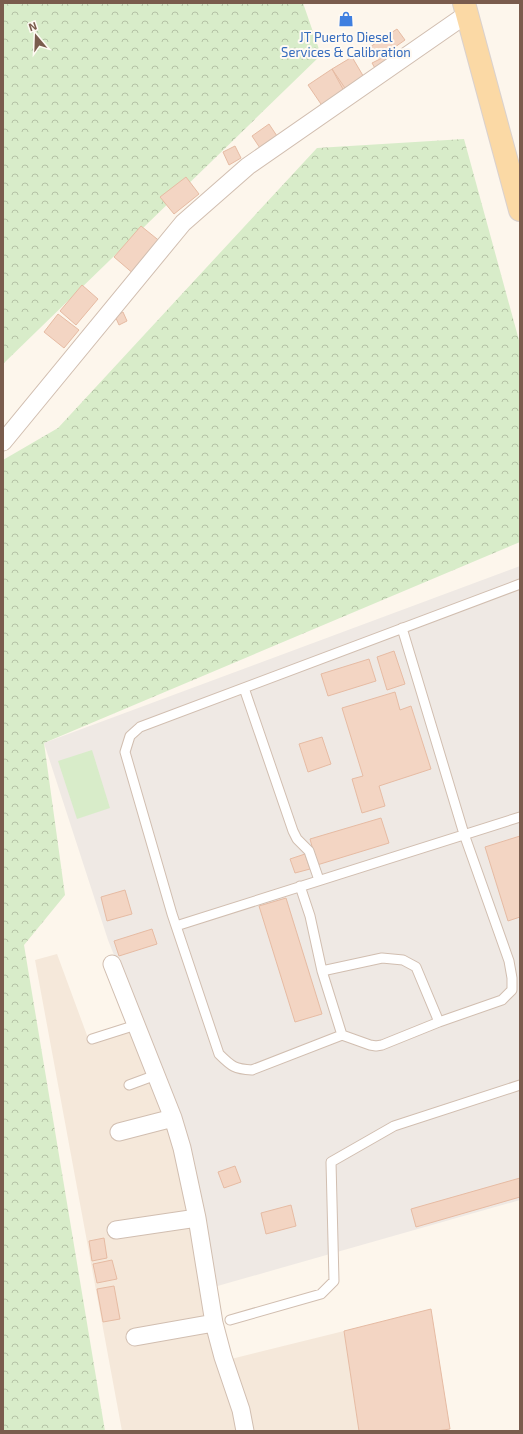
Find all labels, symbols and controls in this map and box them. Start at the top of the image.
shop icon: JT Puerto Diesel Services & Calibration [337,10,355,28]
north arrow [16,16,56,56]
text: N [27,19,39,34]
place label: JT Puerto Diesel Services & Calibration [281,29,411,60]

